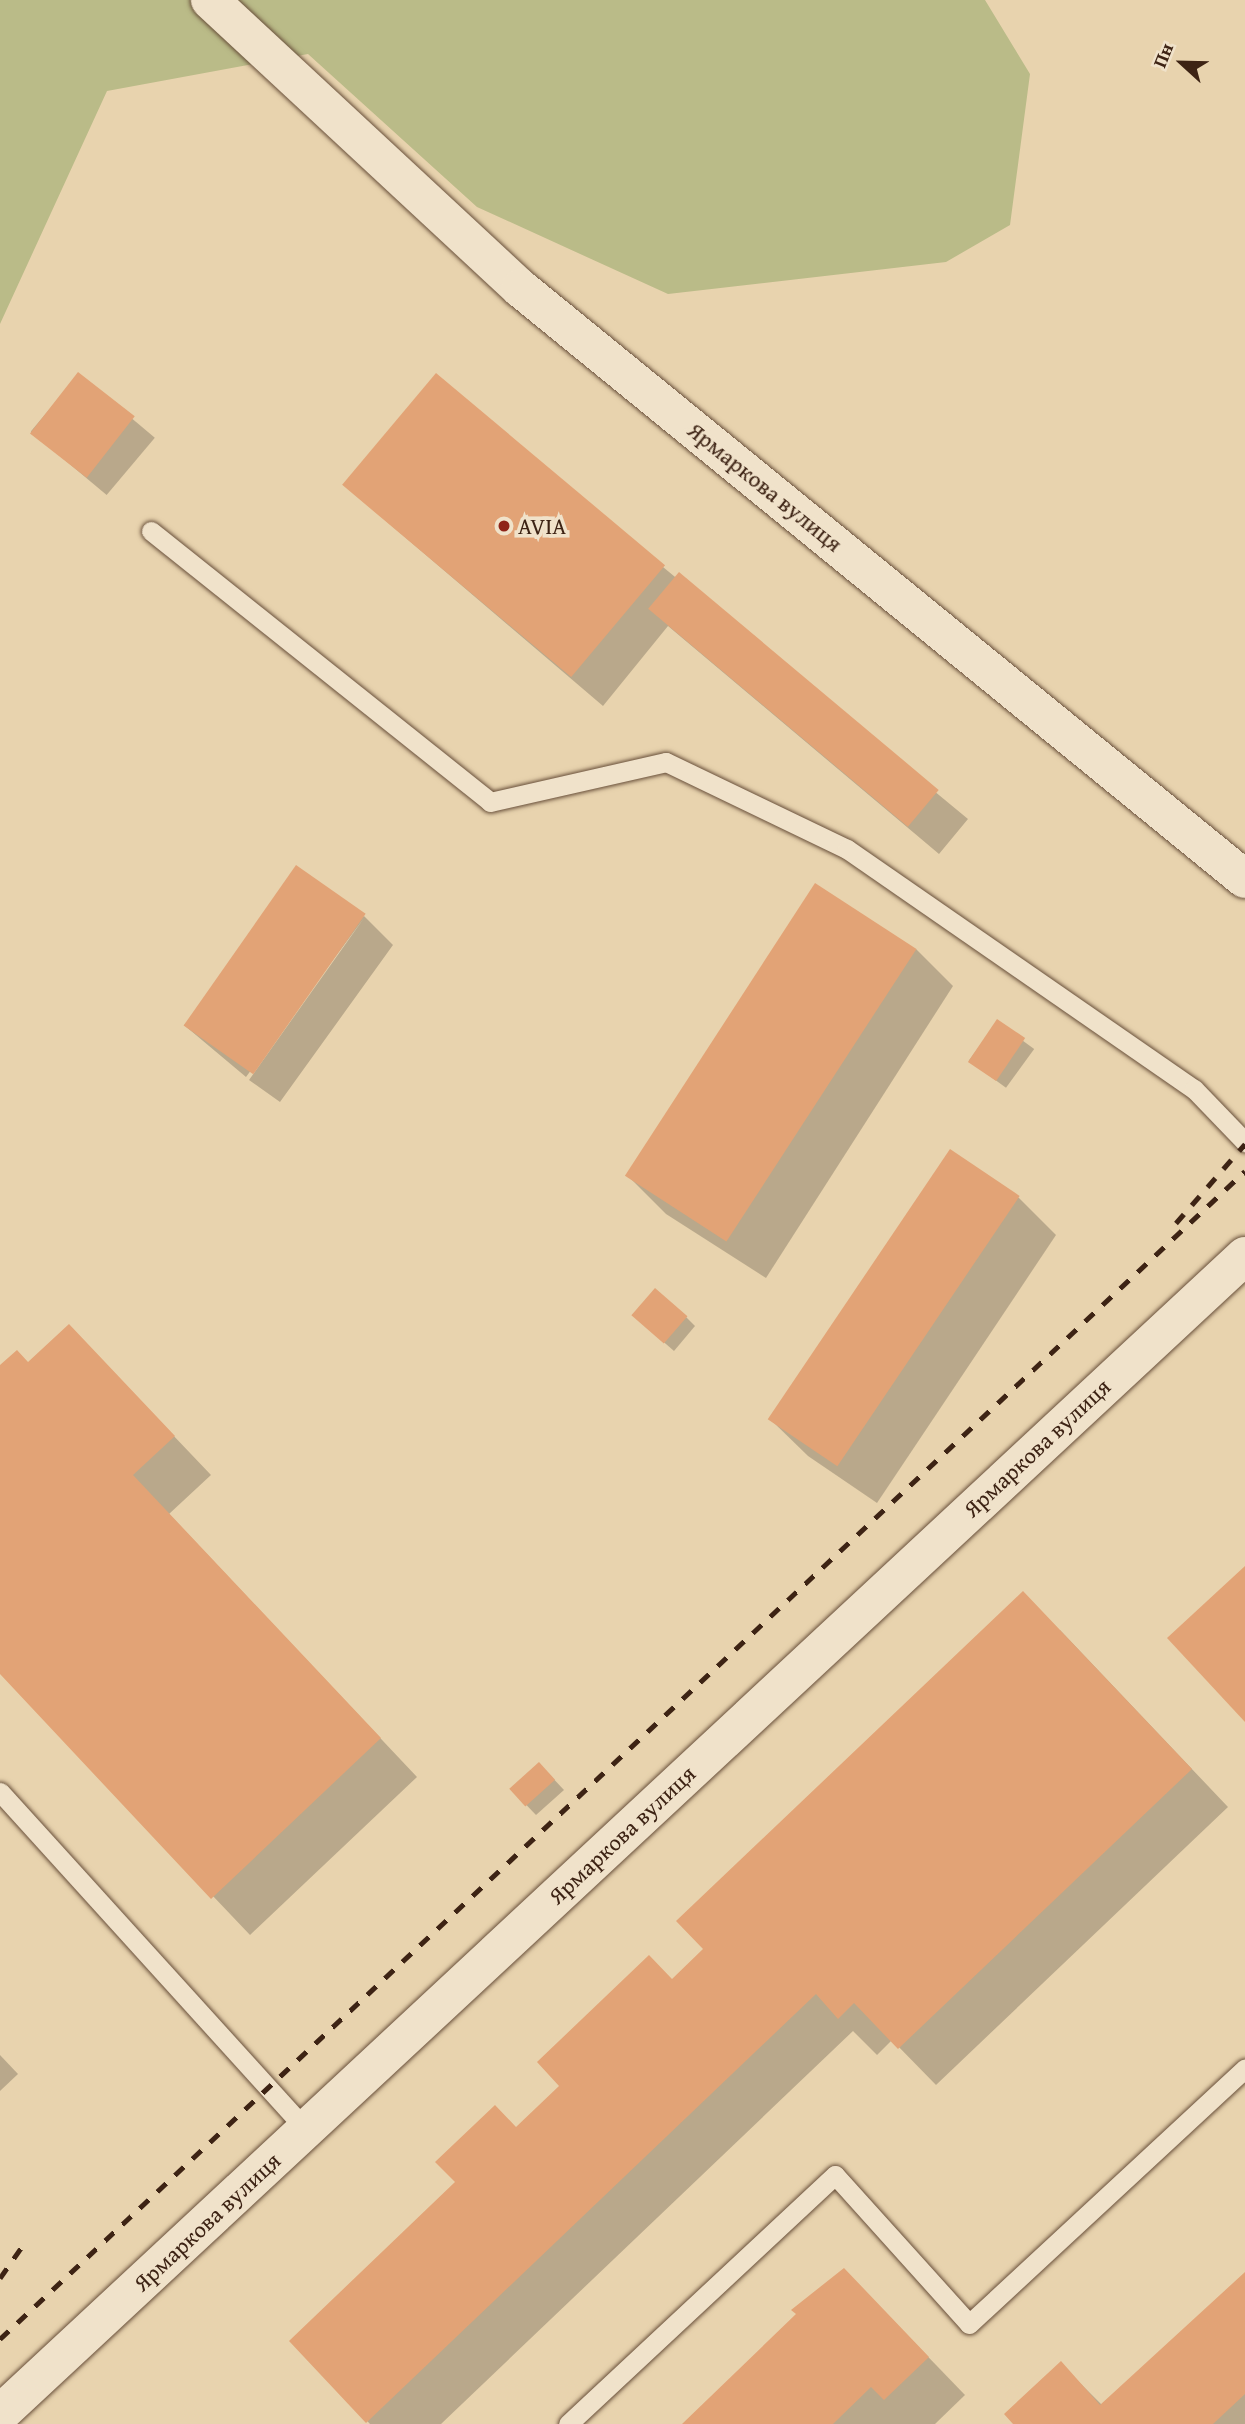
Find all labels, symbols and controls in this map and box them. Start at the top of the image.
north arrow [1147,28,1217,98]
text: Пн [1145,39,1180,72]
street label: Ярмаркова вулиця [682,416,848,558]
place label: AVIA [518,512,566,540]
marker: AVIA [496,518,512,534]
street label: Ярмаркова вулиця [958,1373,1116,1523]
street label: Ярмаркова вулиця [543,1760,701,1910]
street label: Ярмаркова вулиця [128,2147,286,2297]

